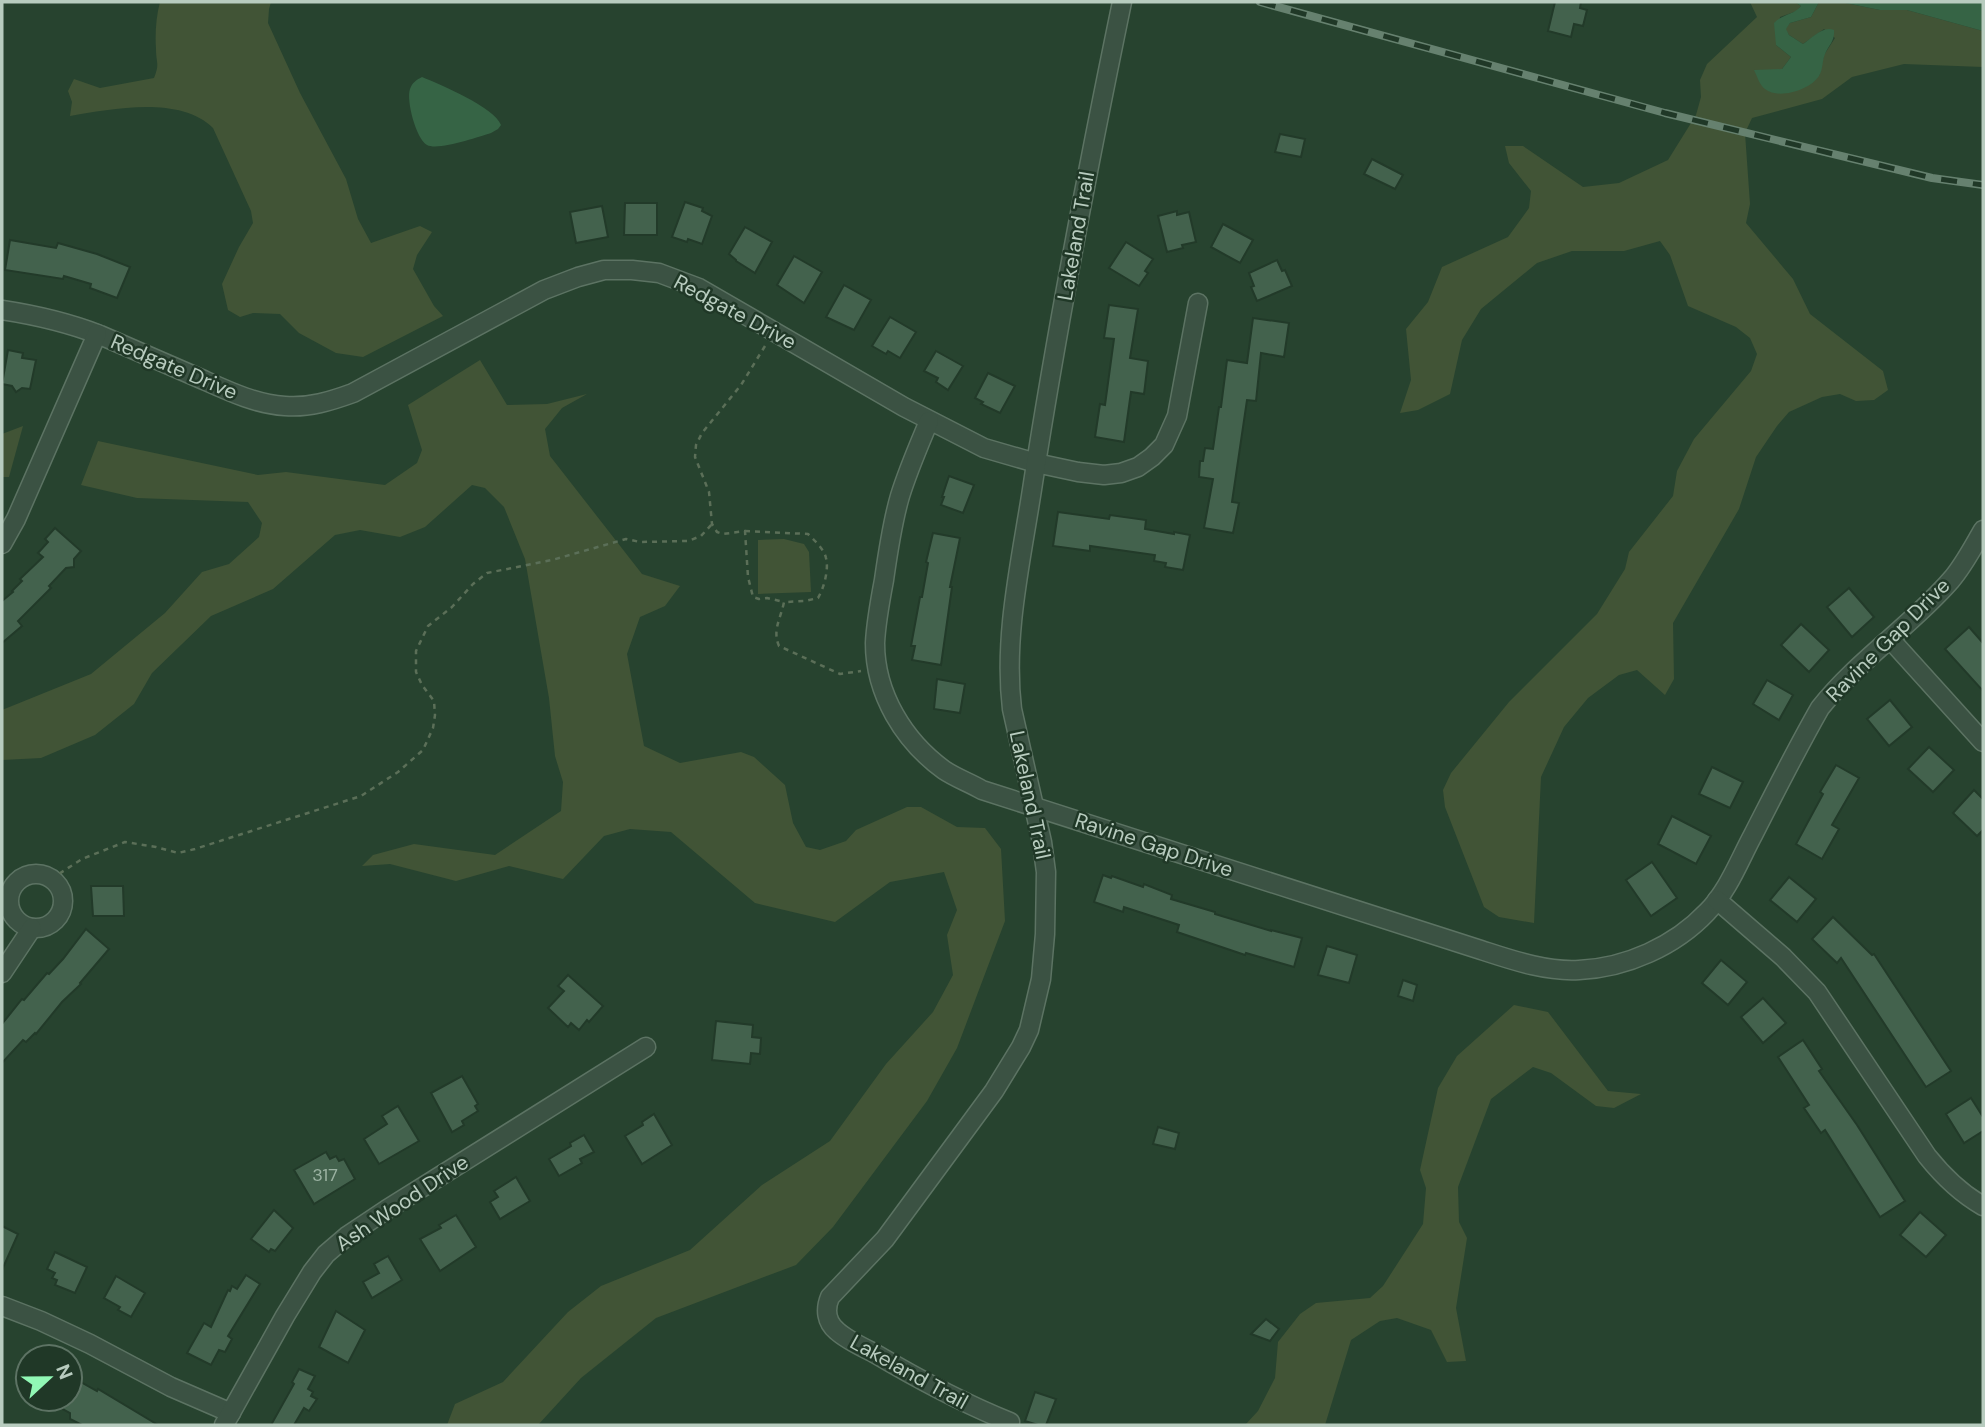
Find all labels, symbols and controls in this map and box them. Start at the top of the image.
street label: Lakeland Trail [1051,169,1101,303]
street label: Redgate Drive [669,268,801,356]
street label: Redgate Drive [106,328,242,406]
street label: Ravine Gap Drive [1820,572,1956,708]
street label: Lakeland Trail [1003,728,1057,862]
street label: Ravine Gap Drive [1071,806,1237,884]
street label: Ash Wood Drive [330,1148,474,1258]
house number: 317 [312,1163,338,1187]
street label: Lakeland Trail [845,1328,973,1416]
north arrow [14,1343,84,1413]
text: N [50,1361,78,1383]

